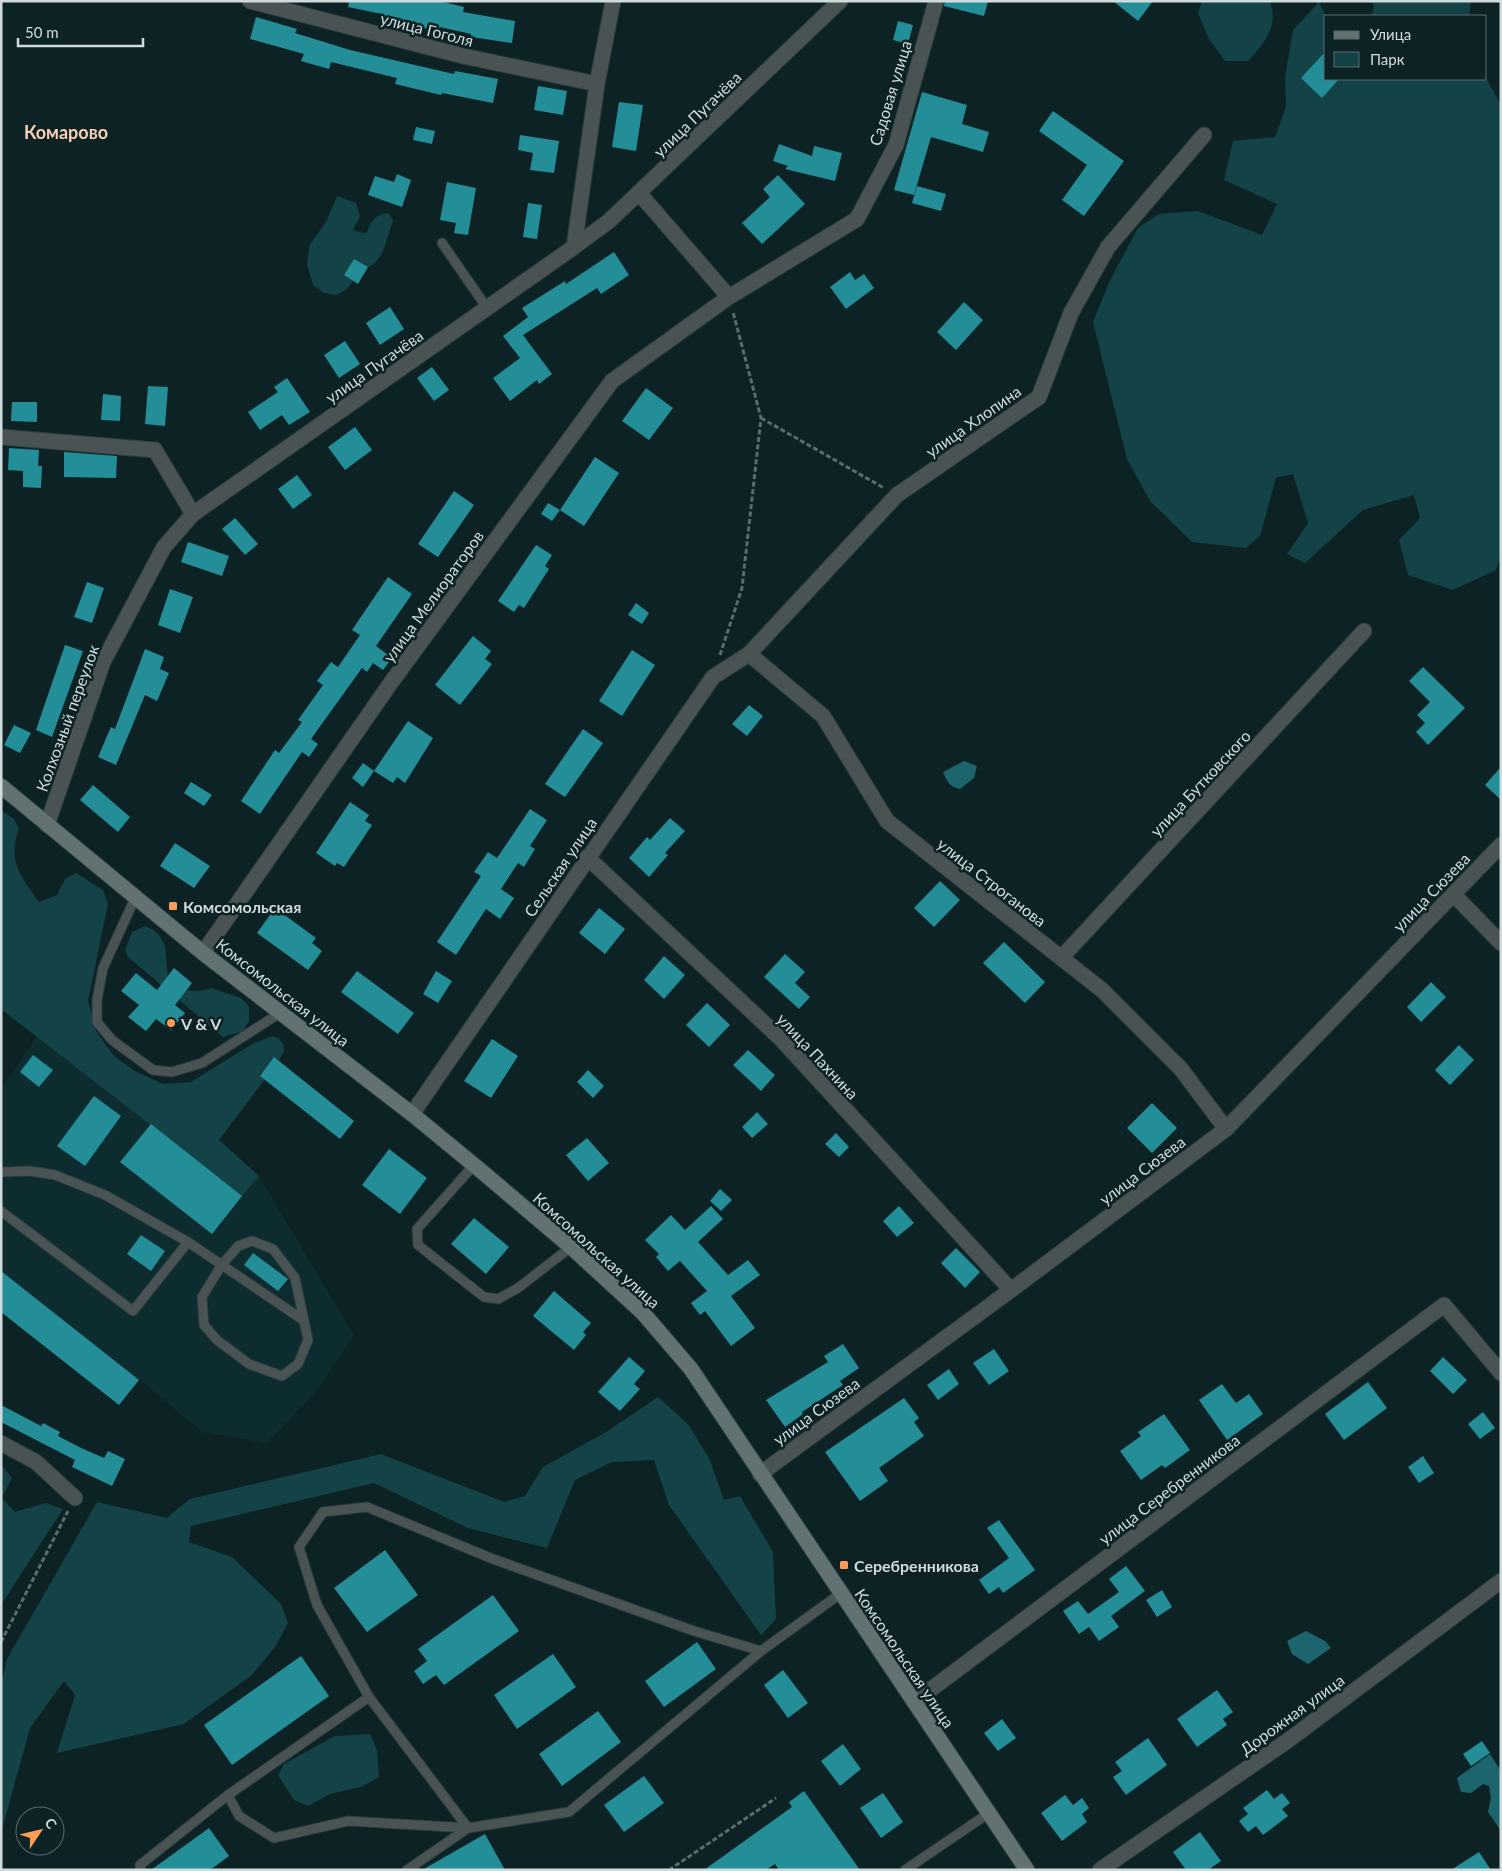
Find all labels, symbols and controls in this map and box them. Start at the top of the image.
street label: улица Гоголя [379,8,475,50]
scale bar [18,15,142,47]
legend [1324,15,1487,80]
text: 50 m [25,23,59,41]
text: Улица [1370,25,1411,43]
street label: Садовая улица [865,38,915,148]
text: Парк [1370,50,1405,68]
street label: улица Пугачёва [649,67,745,161]
district label: Комарово [24,121,108,143]
street label: улица Пугачёва [322,325,426,407]
street label: улица Хлопина [922,381,1024,461]
street label: улица Мелиораторов [379,526,487,666]
street label: Колхозный переулок [32,641,103,794]
street label: улица Бутковского [1146,726,1254,840]
street label: Сельская улица [520,814,600,920]
street label: улица Строганова [934,834,1050,930]
street label: улица Сюзева [1389,849,1473,935]
place label: Комсомольская [183,897,301,916]
marker: Комсомольская [167,900,179,912]
street label: Комсомольская улица [213,934,353,1050]
street label: улица Пахнина [773,1009,863,1103]
place label: V & V [180,1014,222,1033]
marker: V & V [165,1017,177,1029]
street label: улица Сюзева [1095,1132,1189,1208]
street label: Комсомольская улица [530,1188,664,1312]
street label: улица Сюзева [769,1373,863,1449]
street label: улица Серебренникова [1095,1430,1243,1548]
place label: Серебренникова [854,1556,979,1575]
marker: Серебренникова [838,1559,850,1571]
street label: Комсомольская улица [851,1585,959,1731]
street label: Дорожная улица [1236,1670,1348,1758]
north arrow [15,1806,65,1856]
text: С [41,1815,61,1833]

